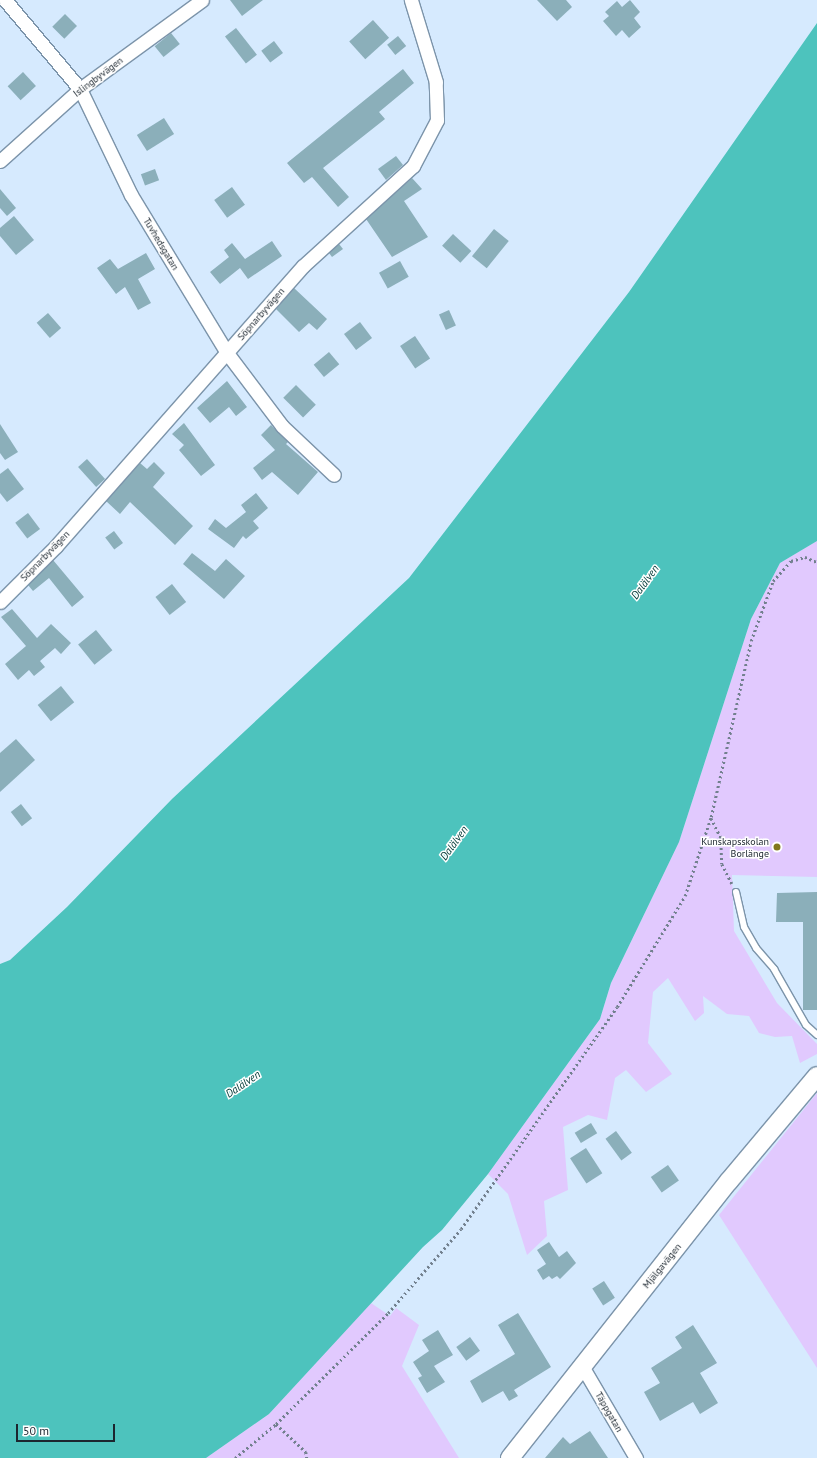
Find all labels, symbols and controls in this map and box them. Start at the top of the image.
street label: Islingbyvägen [71,54,125,100]
street label: Tuvhedsgatan [141,216,181,272]
street label: Söpnarbyvägen [235,285,287,343]
street label: Söpnarbyvägen [18,528,72,584]
water label: Dalälven [628,562,662,602]
water label: Dalälven [437,823,471,863]
place label: Kunskapsskolan Borlänge [701,835,769,858]
marker: Kunskapsskolan Borlänge [772,842,782,852]
water label: Dalälven [223,1068,263,1100]
street label: Mjälgavägen [640,1241,684,1291]
street label: Täppgatan [593,1390,625,1434]
scale bar [18,1416,117,1442]
text: 50 m [23,1423,49,1438]

